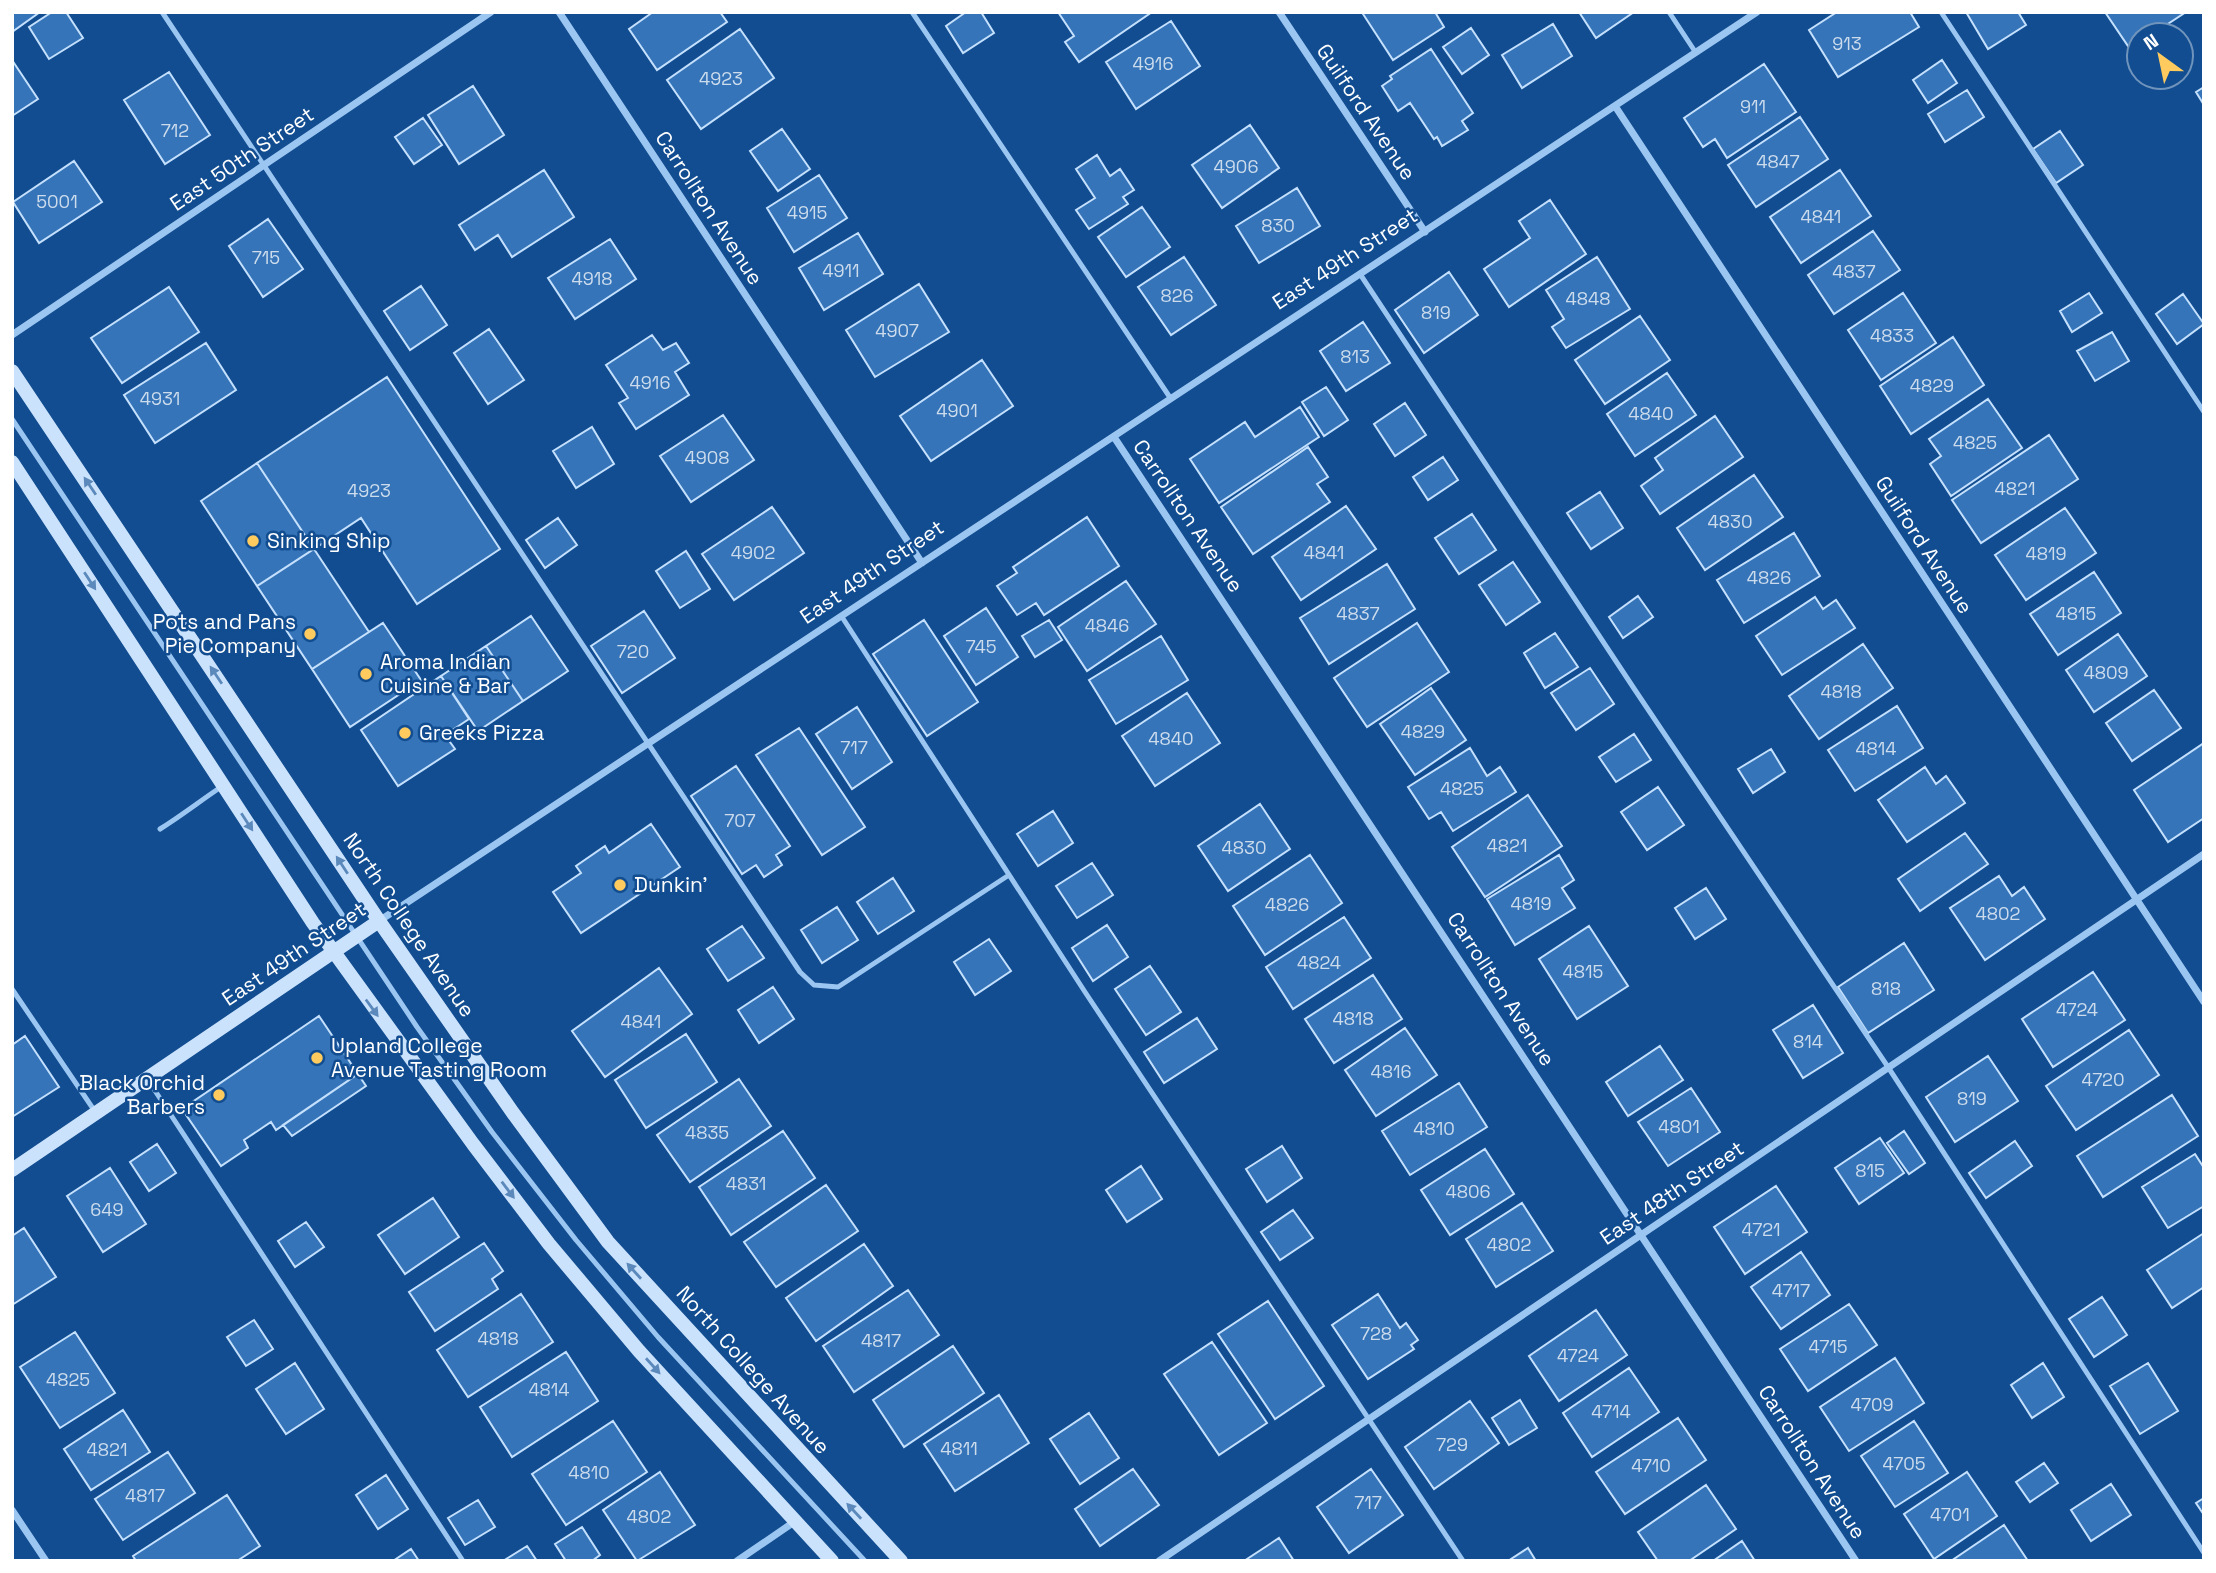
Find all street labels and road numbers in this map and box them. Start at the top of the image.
street label: Guilford Avenue [1311,38,1422,185]
street label: East 50th Street [165,100,319,217]
street label: Carrollton Avenue [649,125,769,290]
street label: East 49th Street [1267,202,1422,316]
street label: Carrollton Avenue [1127,434,1250,597]
street label: Guilford Avenue [1870,471,1979,619]
street label: East 49th Street [795,513,949,630]
street label: North College Avenue [338,827,481,1022]
street label: East 49th Street [217,895,371,1012]
street label: Carrollton Avenue [1441,906,1561,1071]
street label: East 48th Street [1595,1134,1749,1251]
street label: North College Avenue [671,1280,836,1459]
street label: Carrollton Avenue [1752,1379,1872,1544]

